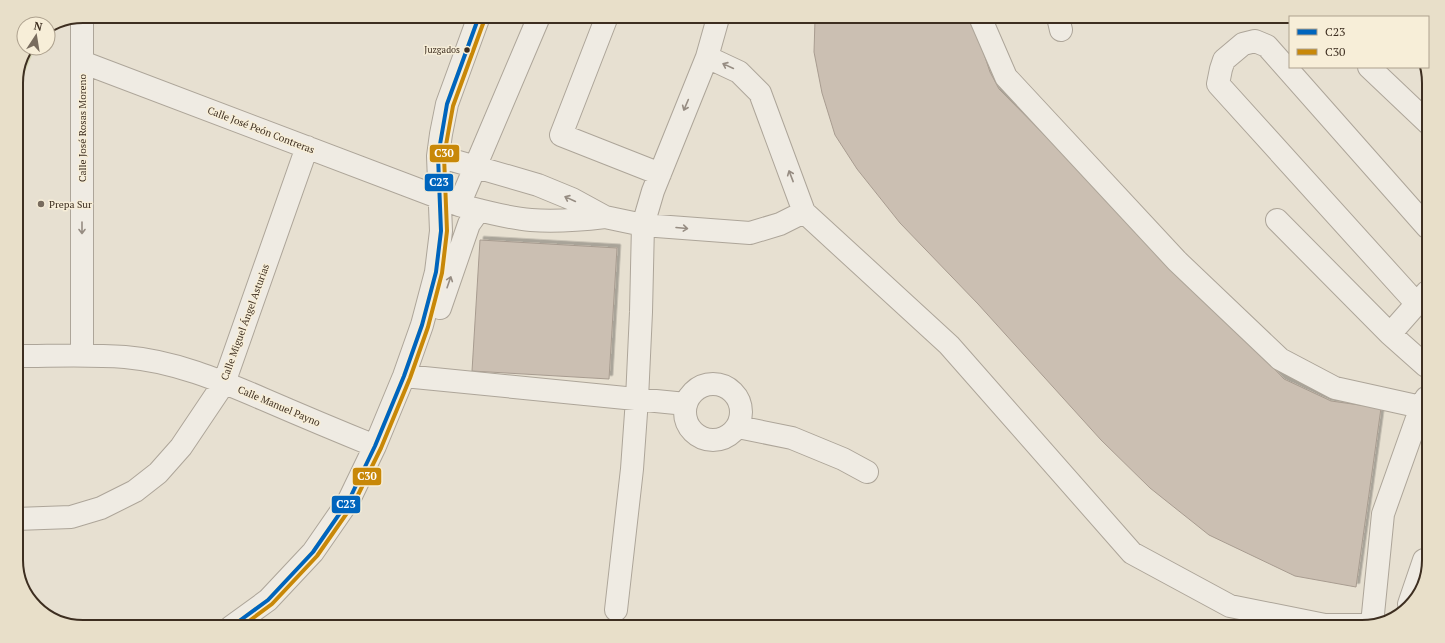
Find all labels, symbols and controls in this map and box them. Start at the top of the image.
north arrow [16,16,56,56]
legend [1289,16,1429,68]
text: N [33,19,44,34]
text: C23 [1325,24,1346,39]
place label: Juzgados [424,44,460,56]
text: C30 [1325,44,1346,59]
marker: Juzgados [462,45,472,55]
one-way arrow [723,62,735,70]
street label: Calle José Rosas Moreno [76,73,89,182]
one-way arrow [682,99,690,111]
street label: Calle José Peón Contreras [206,104,316,156]
line badge: C30 [429,144,460,163]
text: C30 [434,146,454,160]
one-way arrow [786,170,794,182]
line badge: C23 [424,173,454,192]
text: C23 [429,175,449,189]
one-way arrow [564,195,576,202]
place label: Prepa Sur [49,198,92,211]
marker: Prepa Sur [36,199,46,209]
one-way arrow [78,221,86,234]
one-way arrow [675,225,688,232]
street label: Calle Miguel Ángel Asturias [218,262,272,382]
one-way arrow [446,275,453,288]
street label: Calle Manuel Payno [236,383,323,429]
line badge: C30 [352,467,382,486]
text: C30 [357,469,377,483]
line badge: C23 [331,495,361,514]
text: C23 [336,497,356,511]

